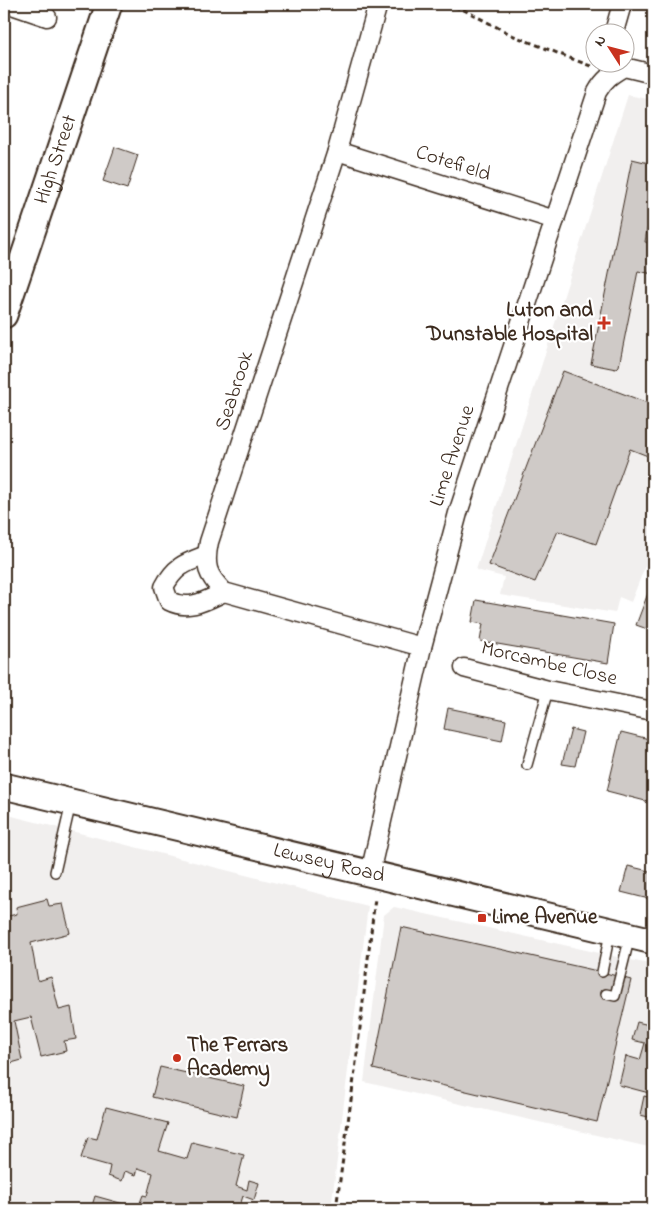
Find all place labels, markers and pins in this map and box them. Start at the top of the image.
place label: Luton and Dunstable Hospital [426,296,593,350]
marker: Luton and Dunstable Hospital [597,316,611,330]
place label: Lime Avenue [492,903,598,933]
marker: Lime Avenue [476,912,488,924]
place label: The Ferrars Academy [187,1031,289,1087]
marker: The Ferrars Academy [171,1052,183,1064]

